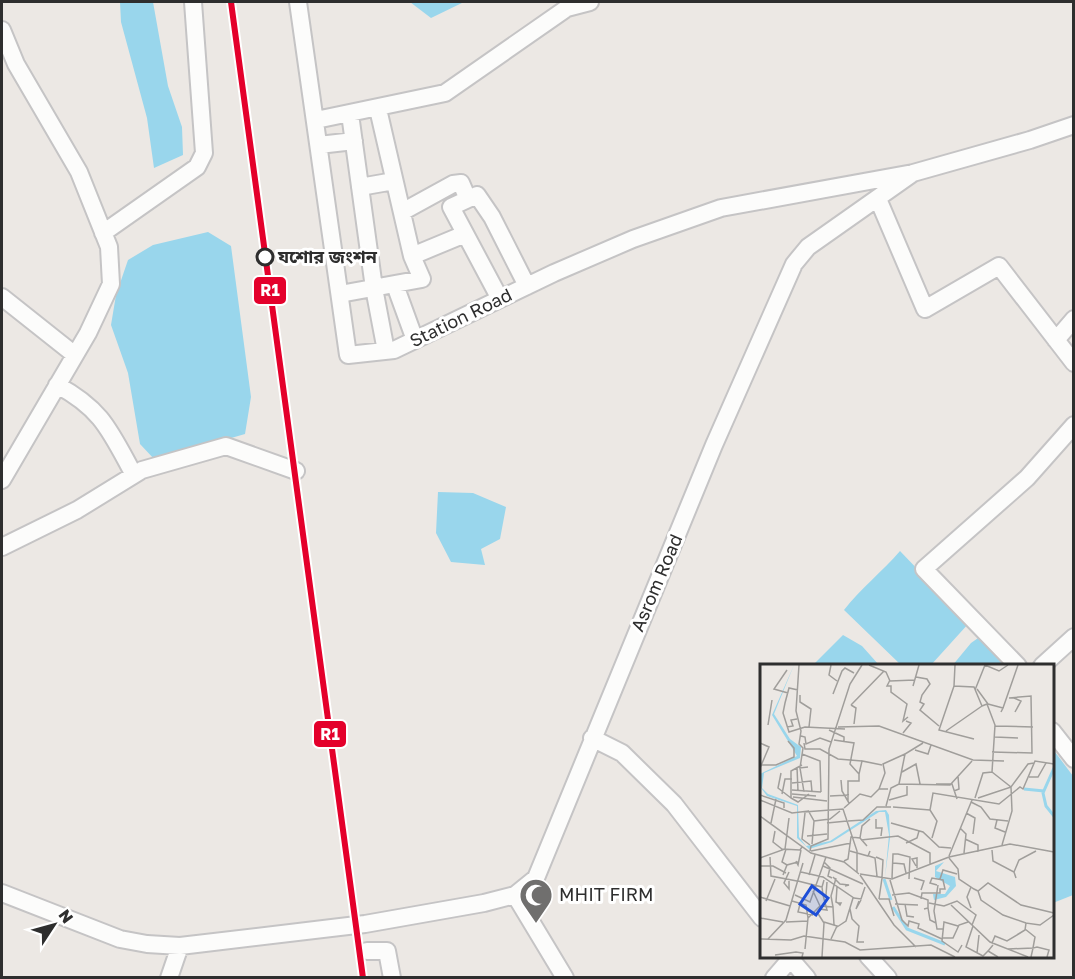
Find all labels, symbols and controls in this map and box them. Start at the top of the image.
place label: যশোর জংশন [277,245,378,267]
marker: যশোর জংশন [256,248,274,266]
line badge: R1 [253,276,287,305]
text: R1 [260,280,280,300]
street label: Station Road [406,283,515,351]
street label: Asrom Road [626,531,686,635]
inset map [760,664,1054,958]
line badge: R1 [313,720,347,748]
text: R1 [320,724,340,744]
mosque icon: MHIT FIRM [518,877,554,924]
place label: MHIT FIRM [559,883,654,905]
north arrow [24,895,84,955]
text: N [54,905,78,927]

